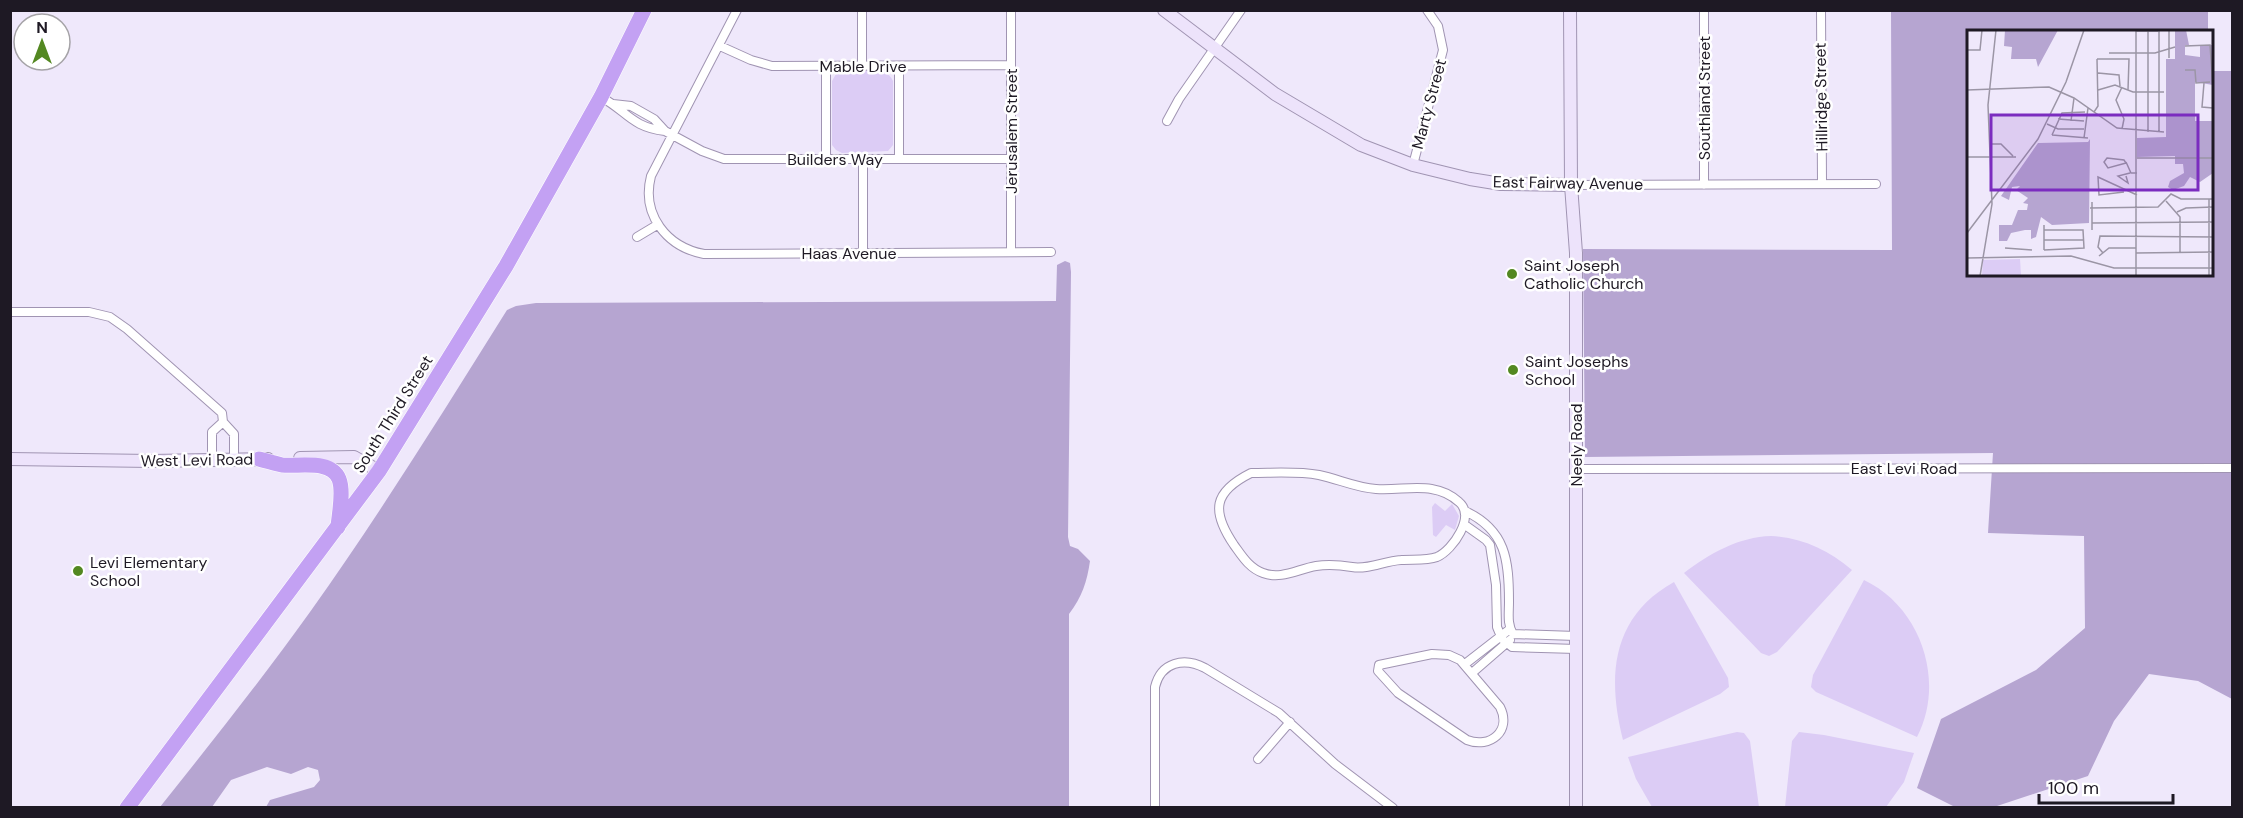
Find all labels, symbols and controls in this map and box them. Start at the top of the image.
north arrow [12,12,72,72]
text: N [36,17,48,38]
inset map [1967,30,2213,276]
street label: Southland Street [1694,36,1715,160]
street label: Hillridge Street [1810,42,1832,152]
street label: Mable Drive [820,56,906,77]
street label: Marty Street [1407,56,1451,152]
street label: Jerusalem Street [1001,68,1022,194]
street label: Builders Way [787,149,883,170]
street label: East Fairway Avenue [1493,171,1643,195]
street label: Haas Avenue [802,243,896,264]
place label: Saint Joseph Catholic Church [1524,255,1644,294]
marker: Saint Joseph Catholic Church [1505,267,1519,281]
street label: South Third Street [348,351,438,477]
place label: Saint Josephs School [1525,351,1628,390]
marker: Saint Josephs School [1506,363,1520,377]
street label: Neely Road [1566,403,1587,487]
street label: West Levi Road [141,449,253,471]
street label: East Levi Road [1851,458,1957,479]
place label: Levi Elementary School [90,552,208,591]
marker: Levi Elementary School [71,564,85,578]
scale bar [2039,767,2172,805]
text: 100 m [2048,776,2099,800]

